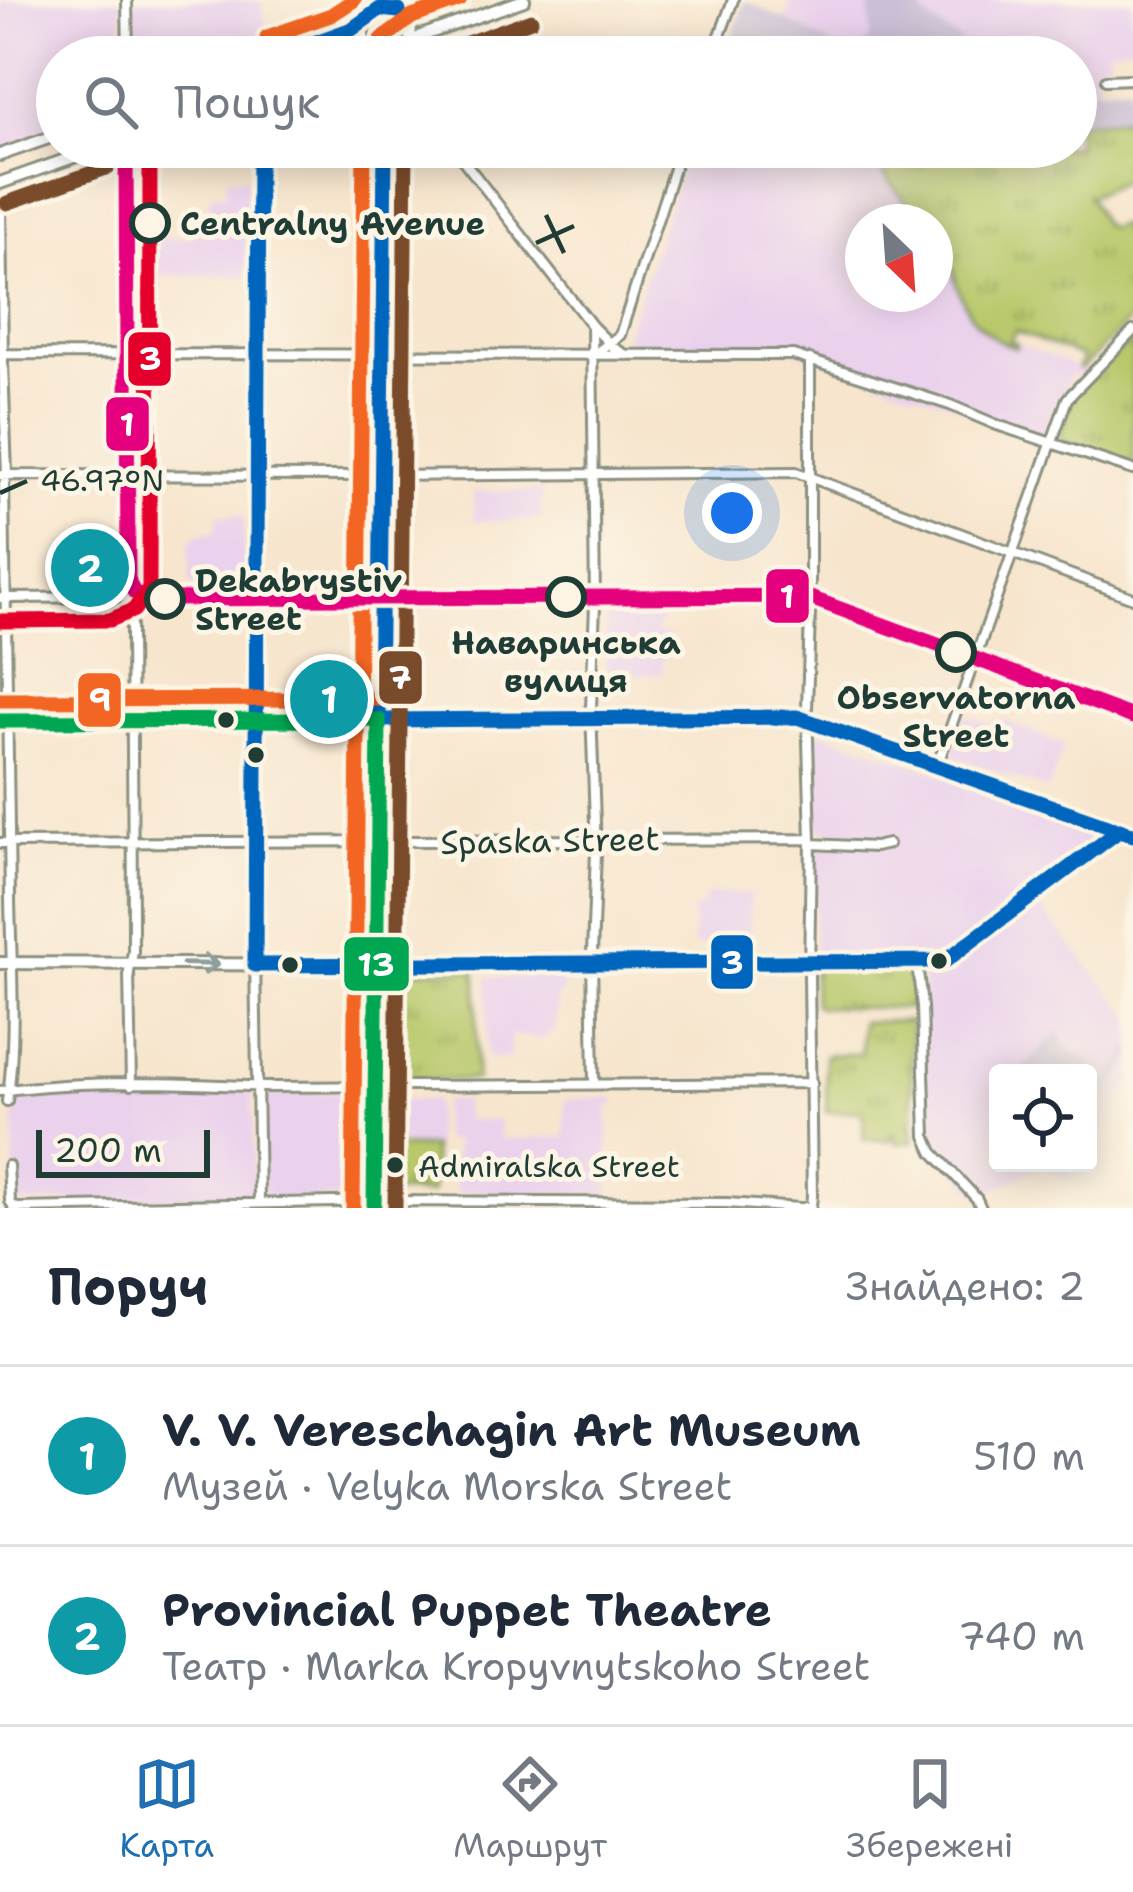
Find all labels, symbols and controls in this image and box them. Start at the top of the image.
search box [36,36,1097,168]
icon: search [78,69,144,135]
text: Пошук [174,72,320,132]
place label: Centralny Avenue [180,201,485,246]
marker: Centralny Avenue [131,204,169,242]
north arrow [845,204,953,312]
line badge: 3 [126,330,173,388]
text: 3 [138,336,162,381]
line badge: 1 [104,395,151,453]
text: 1 [119,402,135,447]
text: 46.97°N [40,460,164,501]
your location [702,483,762,543]
pin: 2 [51,523,129,613]
place label: Dekabrystiv Street [195,558,402,641]
line badge: 1 [764,567,811,625]
text: 1 [779,574,795,619]
marker: Наваринська вулиця [547,578,585,616]
marker: Dekabrystiv Street [146,580,184,618]
place label: Наваринська вулиця [451,620,681,703]
marker: Observatorna Street [937,633,975,671]
line badge: 7 [377,649,424,706]
pin: 1 [290,654,368,744]
text: 7 [388,655,412,700]
line badge: 9 [76,671,123,729]
place label: Observatorna Street [837,675,1076,758]
text: 9 [88,677,112,722]
unlabelled marker [215,709,237,731]
unlabelled marker [245,744,267,766]
street label: Spaska Street [440,816,660,865]
line badge: 3 [709,933,755,991]
line badge: 13 [342,935,411,993]
text: 3 [720,940,744,985]
text: 13 [357,942,395,987]
unlabelled marker [928,950,950,972]
one-way arrow [181,953,220,975]
unlabelled marker [279,954,301,976]
map controls [989,1064,1097,1172]
button: locate [989,1064,1097,1172]
scale bar [36,1124,210,1177]
text: 200 m [54,1128,162,1173]
place label: Admiralska Street [418,1146,680,1187]
marker: Admiralska Street [384,1154,406,1176]
text: Поруч [48,1252,208,1320]
text: Знайдено: 2 [846,1260,1085,1312]
text: V. V. Vereschagin Art Museum [162,1400,861,1460]
text: 1 [78,1430,96,1482]
text: 510 m [973,1430,1085,1482]
text: Музей · Velyka Morska Street [162,1460,732,1512]
text: Provincial Puppet Theatre [162,1580,772,1640]
text: 2 [73,1610,101,1662]
text: 740 m [958,1610,1085,1662]
text: Театр · Marka Kropyvnytskoho Street [162,1640,870,1692]
tab: Карта [120,1751,214,1868]
tab: Маршрут [453,1751,607,1868]
tab: Збережені [846,1751,1013,1868]

